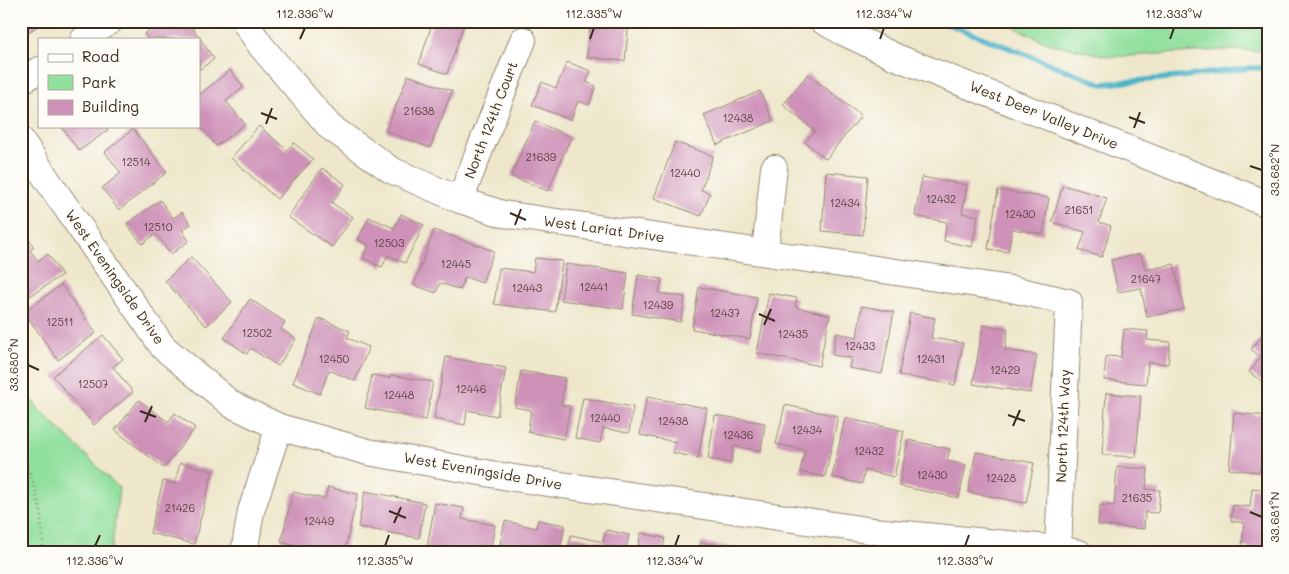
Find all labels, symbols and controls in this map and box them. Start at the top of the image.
text: 112.336°W [276,5,334,21]
text: 112.335°W [565,5,623,21]
text: 112.334°W [855,5,913,21]
text: 112.333°W [1145,5,1203,21]
legend [38,38,200,128]
text: Road [82,46,119,66]
street label: North 124th Court [459,58,522,181]
text: Park [82,72,116,92]
street label: West Deer Valley Drive [967,76,1121,153]
text: Building [82,96,139,116]
house number: 21638 [404,103,435,118]
house number: 12438 [723,110,754,125]
text: 33.682°N [1266,144,1282,196]
house number: 21639 [526,149,557,164]
house number: 12514 [122,154,151,169]
house number: 12440 [670,165,701,180]
house number: 12432 [926,191,956,206]
house number: 12434 [830,195,861,210]
house number: 21651 [1064,202,1094,217]
street label: West Eveningside Drive [62,206,169,348]
house number: 12430 [1005,206,1036,221]
street label: West Lariat Drive [542,211,666,246]
house number: 12510 [143,219,173,234]
house number: 12503 [374,235,405,250]
house number: 12445 [441,256,471,271]
house number: 21647 [1131,271,1161,286]
house number: 12441 [580,279,608,294]
house number: 12443 [512,280,543,295]
house number: 12439 [643,297,674,312]
house number: 12437 [710,305,740,320]
house number: 12511 [46,314,74,329]
house number: 12502 [242,325,272,340]
house number: 12435 [778,326,808,341]
text: 33.680°N [5,338,21,392]
house number: 12433 [845,338,876,353]
house number: 12450 [319,351,350,366]
house number: 12431 [917,351,945,366]
house number: 12429 [990,362,1021,377]
street label: North 124th Way [1051,369,1074,483]
house number: 12507 [78,376,108,391]
house number: 12446 [456,381,486,396]
house number: 12448 [384,387,415,402]
house number: 12440 [590,410,621,425]
house number: 12438 [658,413,689,428]
house number: 12434 [792,422,823,437]
house number: 12436 [723,427,753,442]
house number: 12432 [854,443,884,458]
street label: West Eveningside Drive [402,447,564,494]
house number: 12430 [917,467,948,482]
house number: 12428 [986,470,1016,485]
house number: 21635 [1122,490,1152,505]
text: 33.681°N [1266,492,1282,542]
house number: 21426 [165,500,195,515]
house number: 12449 [304,513,335,528]
text: 112.336°W [66,552,124,568]
text: 112.335°W [356,552,414,568]
text: 112.334°W [646,552,704,568]
text: 112.333°W [936,552,994,568]

